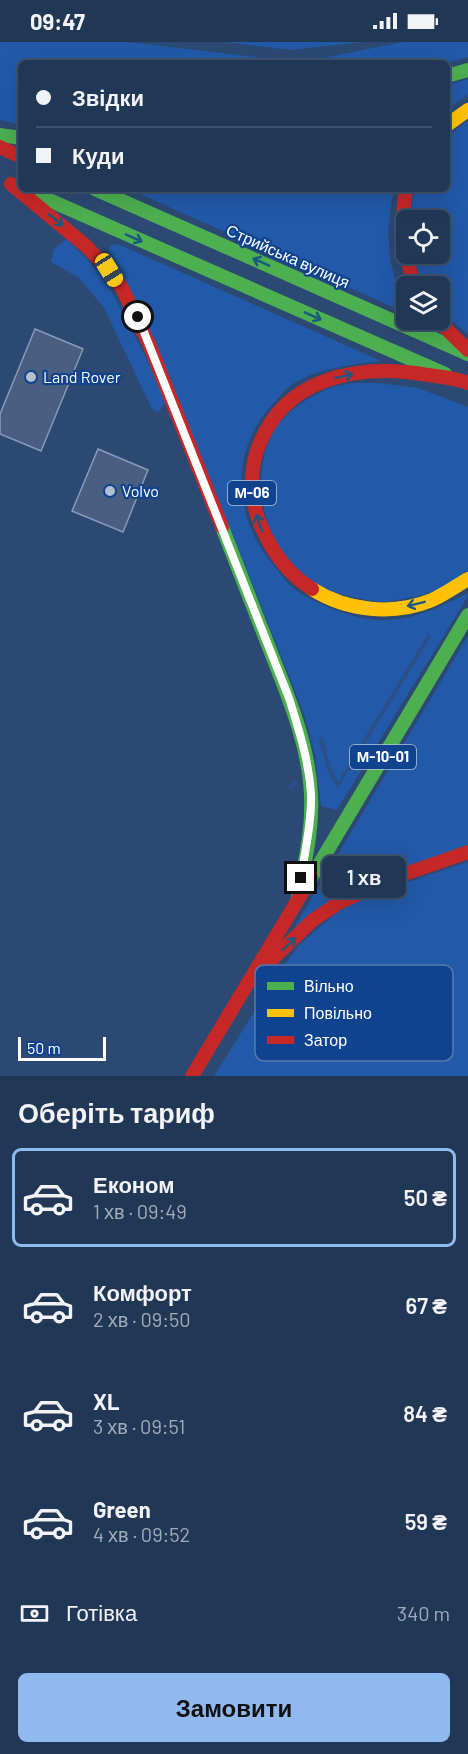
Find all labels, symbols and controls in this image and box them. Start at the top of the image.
text: 09:47 [30,8,85,34]
text: Звідки [72,84,144,110]
text: Куди [72,142,125,168]
map controls [396,210,450,330]
button: locate [396,210,450,264]
one-way arrow [48,214,64,227]
street label: Стрийська вулиця [223,220,353,291]
one-way arrow [125,232,143,244]
car [92,250,126,290]
one-way arrow [252,256,270,267]
button: layers [396,276,450,330]
route start [124,303,151,330]
one-way arrow [303,310,321,322]
place label: Land Rover [43,367,121,386]
one-way arrow [334,369,353,381]
marker: Land Rover [24,370,38,384]
place label: Volvo [122,481,159,500]
road number: М-06 [228,481,276,505]
marker: Volvo [103,484,117,498]
one-way arrow [253,514,264,532]
one-way arrow [406,598,425,610]
road number: М-10-01 [350,745,416,769]
callout: 1 хв [322,857,406,899]
route end [287,864,314,891]
text: 1 хв [347,865,381,889]
one-way arrow [282,936,297,951]
legend [255,965,453,1061]
text: Вільно [304,976,354,995]
text: Повільно [304,1003,372,1022]
text: Затор [304,1030,347,1049]
scale bar [18,1034,106,1061]
text: 50 m [27,1038,61,1057]
text: Оберіть тариф [18,1096,215,1128]
icon: car [21,1171,75,1225]
text: Економ [93,1171,175,1197]
text: 50 ₴ [404,1184,447,1210]
text: 1 хв · 09:49 [93,1199,187,1223]
icon: car [21,1279,75,1333]
text: Комфорт [93,1279,192,1305]
text: 67 ₴ [406,1292,447,1318]
text: 2 хв · 09:50 [93,1307,191,1331]
icon: car [21,1387,75,1441]
text: XL [93,1388,119,1414]
text: 84 ₴ [403,1400,447,1426]
text: 3 хв · 09:51 [93,1414,185,1438]
icon: car [21,1495,75,1549]
text: Green [93,1496,151,1522]
text: 59 ₴ [405,1508,447,1534]
text: 4 хв · 09:52 [93,1522,190,1546]
icon: cash [18,1597,51,1630]
text: Готівка [66,1599,137,1625]
text: 340 m [397,1601,450,1625]
button: Замовити [18,1673,450,1742]

